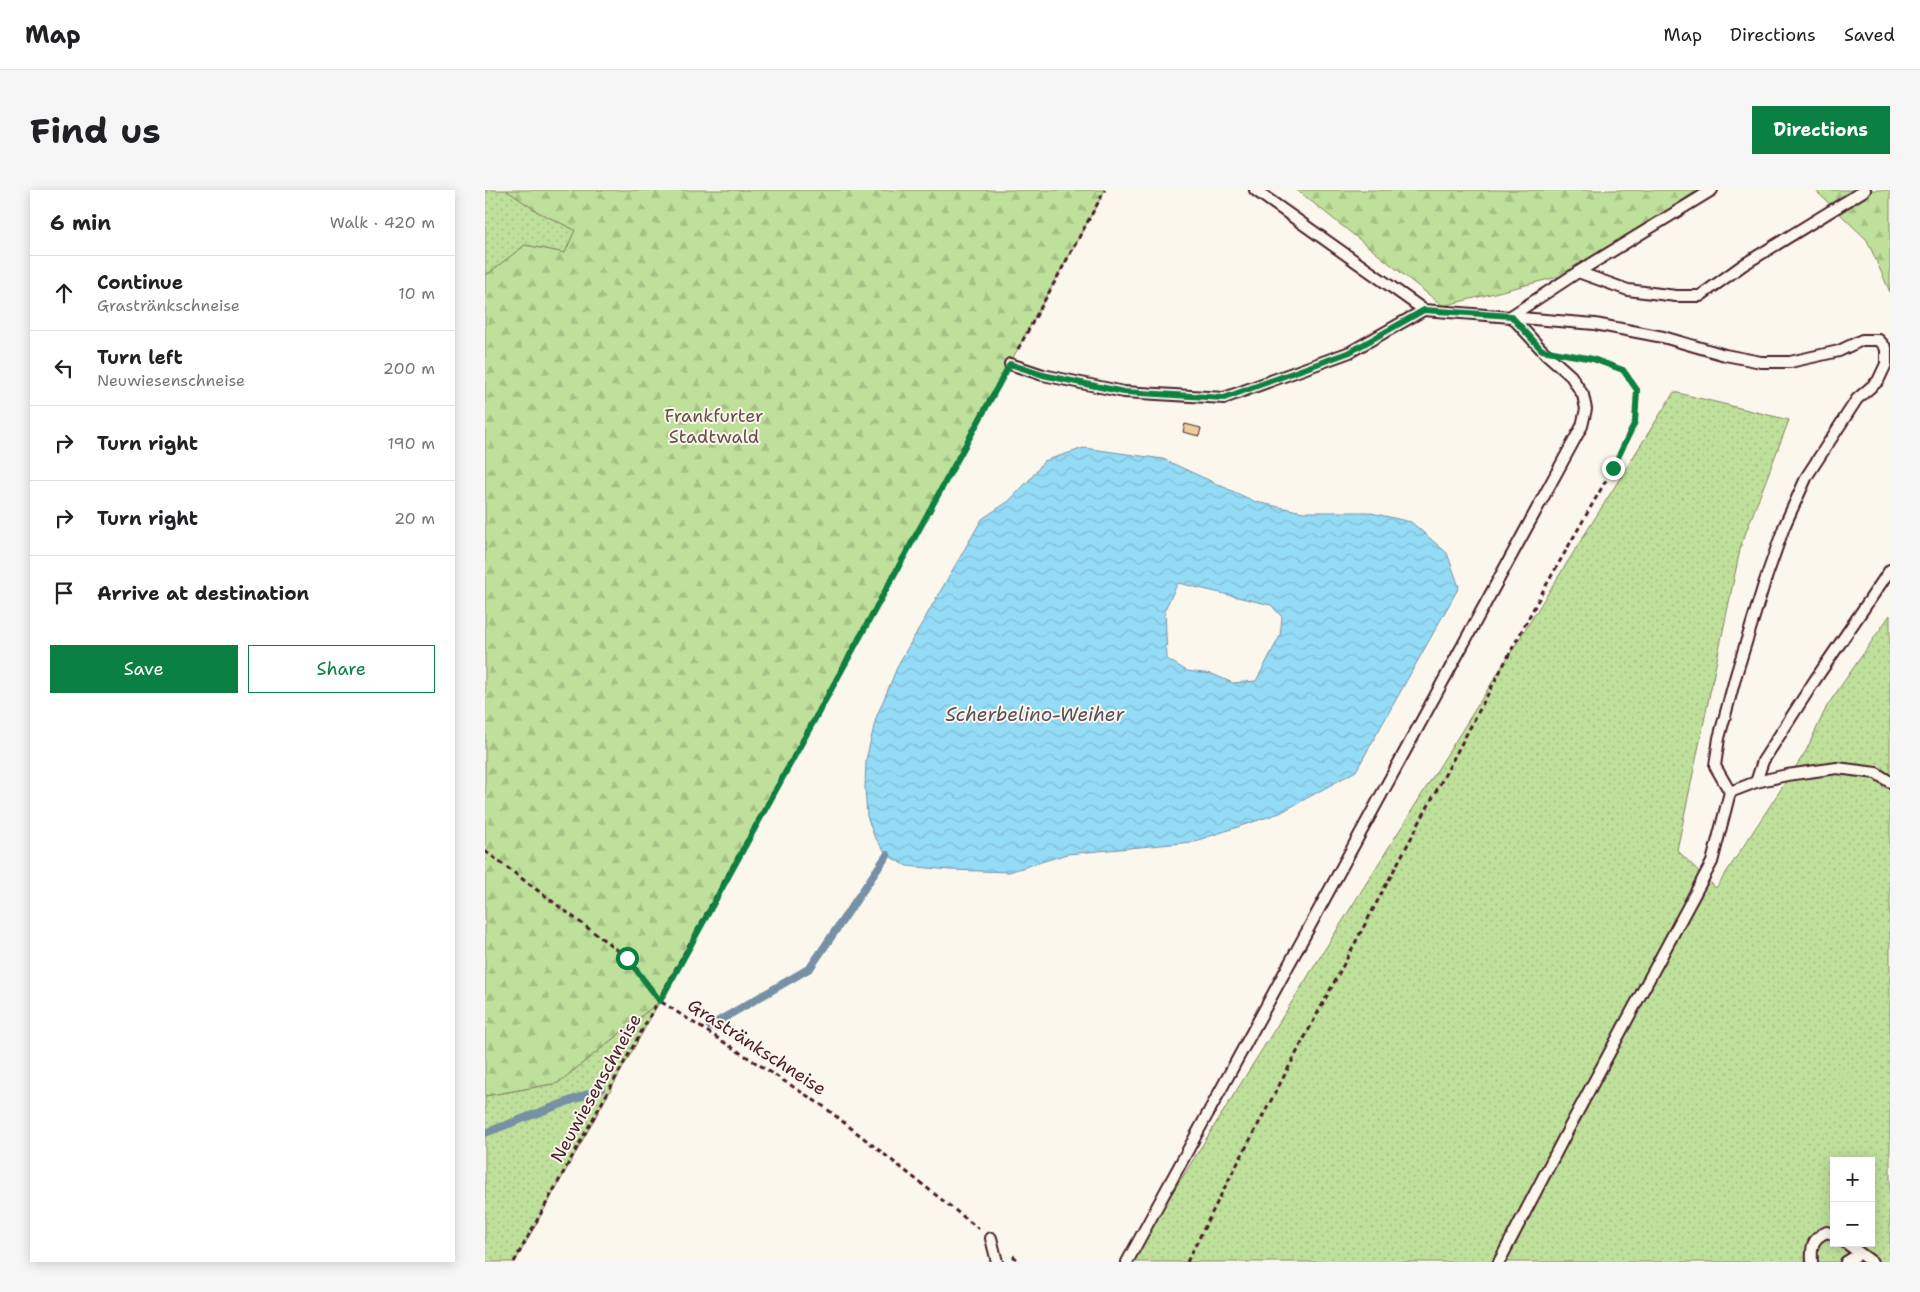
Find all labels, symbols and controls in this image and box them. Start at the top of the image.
text: Map [25,19,81,51]
text: Map [1664,23,1702,47]
text: Directions [1730,23,1816,47]
text: Saved [1844,23,1895,47]
button: Directions [1752,106,1890,154]
text: Find us [30,107,161,154]
text: 6 min [50,209,111,237]
text: Walk · 420 m [330,212,435,233]
text: Continue [97,270,183,295]
icon: ahead [50,279,78,307]
text: 10 m [398,283,435,304]
text: Grastränkschneise [97,295,240,316]
text: Turn left [97,345,183,370]
icon: left [50,354,78,382]
text: 200 m [383,358,435,379]
text: Neuwiesenschneise [97,370,245,391]
park label: Frankfurter Stadtwald [665,404,763,449]
icon: right [50,429,78,457]
text: Turn right [97,431,198,456]
text: 190 m [388,433,435,454]
route end [1602,457,1625,480]
icon: right [50,504,78,532]
text: Turn right [97,506,198,531]
text: 20 m [394,508,435,529]
icon: arrive [50,579,78,607]
text: Arrive at destination [97,581,309,606]
button: Save [50,645,238,693]
button: Share [248,645,435,693]
water label: Scherbelino-Weiher [946,702,1125,727]
route start [616,947,639,970]
street label: Grastränkschneise [683,993,831,1101]
street label: Neuwiesenschneise [545,1009,647,1167]
map controls [1830,1157,1875,1247]
button: + [1830,1157,1875,1202]
button: − [1830,1202,1875,1247]

